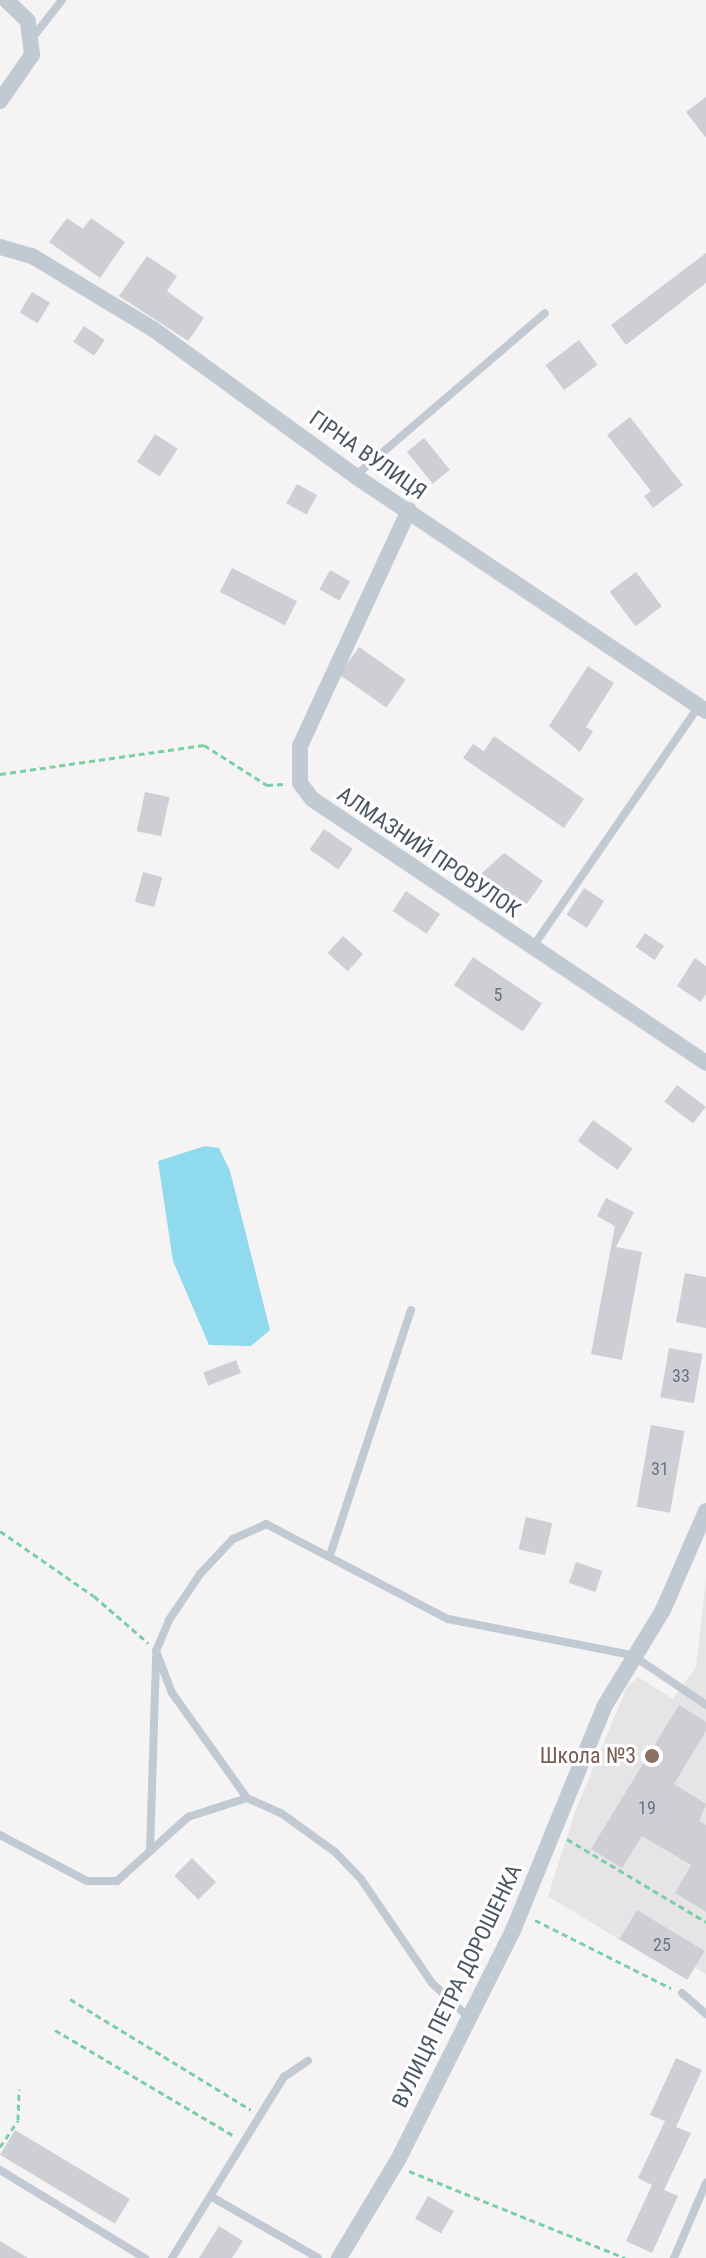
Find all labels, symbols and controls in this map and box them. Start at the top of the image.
street label: ГІРНА ВУЛИЦЯ [304,405,432,505]
street label: АЛМАЗНИЙ ПРОВУЛОК [333,781,525,923]
house number: 5 [494,984,502,1006]
house number: 33 [672,1365,690,1387]
house number: 31 [651,1458,669,1480]
place label: Школа №3 [540,1743,636,1769]
marker: Школа №3 [643,1747,661,1765]
house number: 19 [638,1797,656,1819]
street label: ВУЛИЦЯ ПЕТРА ДОРОШЕНКА [387,1860,527,2112]
house number: 25 [653,1934,671,1956]

